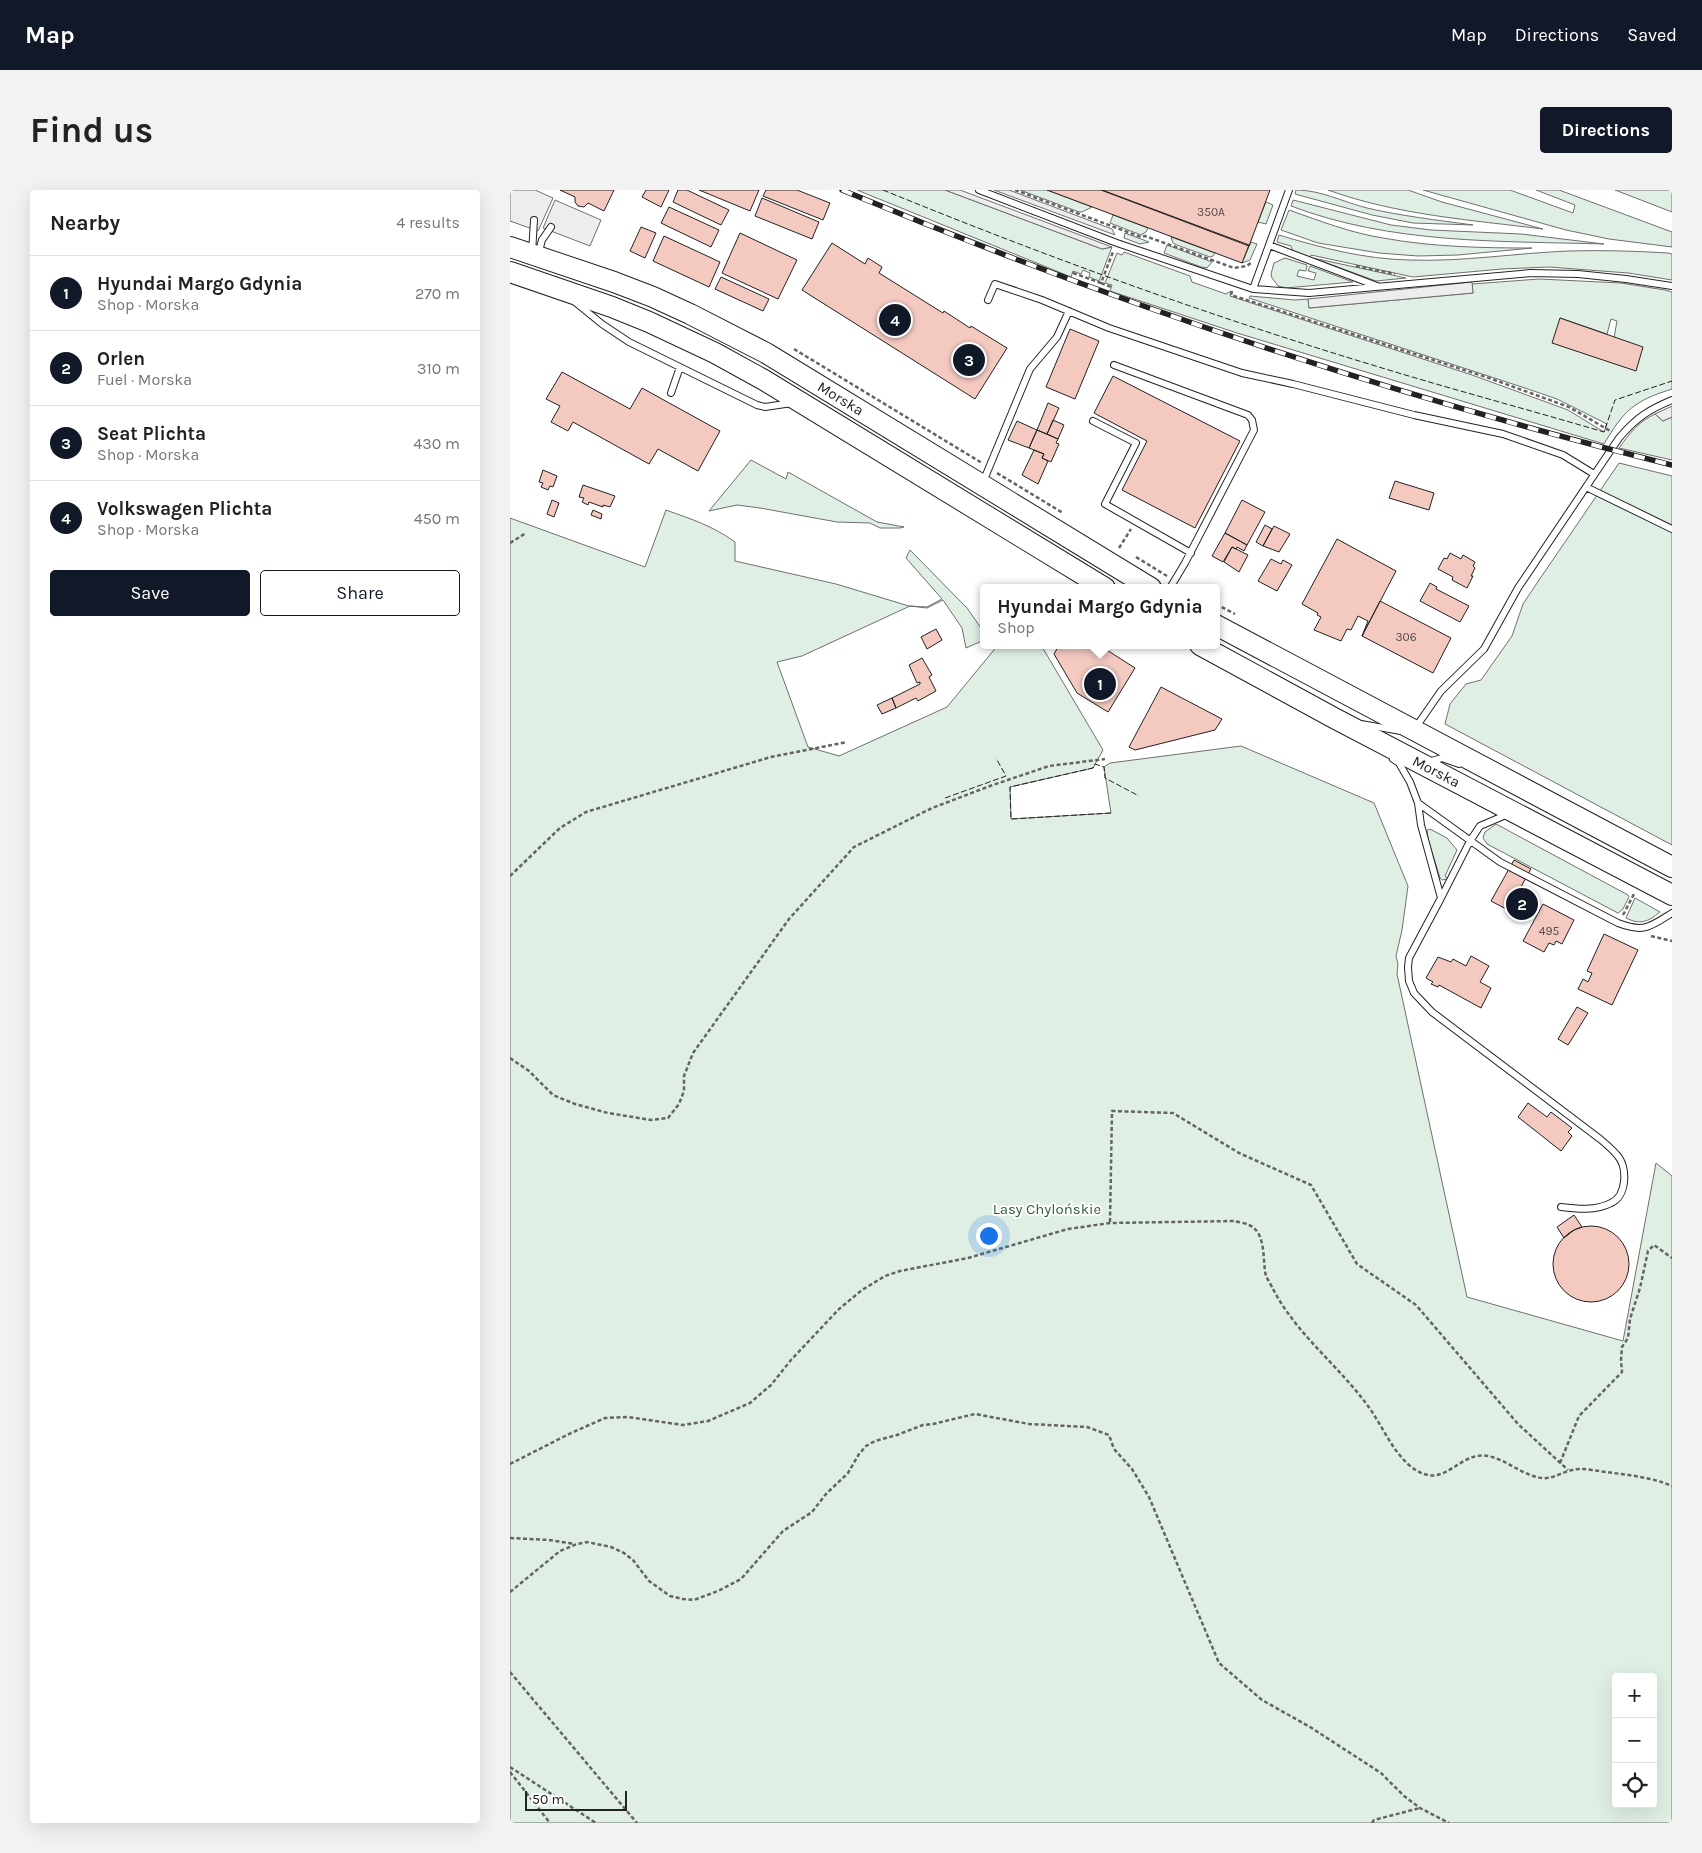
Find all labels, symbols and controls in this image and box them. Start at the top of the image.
text: Map [25,21,75,49]
text: Map [1451,24,1487,46]
text: Directions [1515,24,1599,46]
text: Saved [1627,24,1677,46]
button: Directions [1540,107,1672,153]
text: Find us [30,110,153,151]
house number: 350A [1197,205,1225,219]
text: Nearby [50,211,120,235]
text: 4 results [396,213,460,232]
text: Hyundai Margo Gdynia [97,273,302,295]
text: 1 [63,284,69,303]
text: 270 m [415,284,460,303]
text: Shop · Morska [97,295,199,314]
pin: 4 [879,301,911,339]
pin: 3 [953,341,985,379]
text: Orlen [97,348,145,370]
text: 2 [61,359,71,378]
text: 310 m [417,359,460,378]
text: Fuel · Morska [97,370,192,389]
street label: Morska [814,378,867,419]
text: Seat Plichta [97,423,206,445]
text: 3 [61,434,71,453]
text: 430 m [413,434,460,453]
text: Shop · Morska [97,445,199,464]
text: Volkswagen Plichta [97,498,272,520]
text: 4 [61,509,71,528]
text: 450 m [414,509,460,528]
text: Shop · Morska [97,520,199,539]
button: Save [50,570,250,616]
button: Share [260,570,460,616]
popup [980,584,1220,649]
text: Hyundai Margo Gdynia [997,596,1203,618]
text: Shop [997,618,1035,637]
house number: 306 [1395,630,1417,644]
pin: 1 [1084,665,1116,703]
street label: Morska [1409,752,1463,791]
pin: 2 [1506,885,1538,923]
house number: 495 [1539,924,1559,938]
park label: Lasy Chylońskie [993,1200,1101,1218]
your location [976,1223,1002,1249]
map controls [1612,1673,1657,1808]
button: + [1612,1673,1657,1718]
button: − [1612,1718,1657,1763]
button: locate [1612,1763,1657,1808]
scale bar [525,1788,628,1811]
text: 50 m [532,1791,565,1808]

